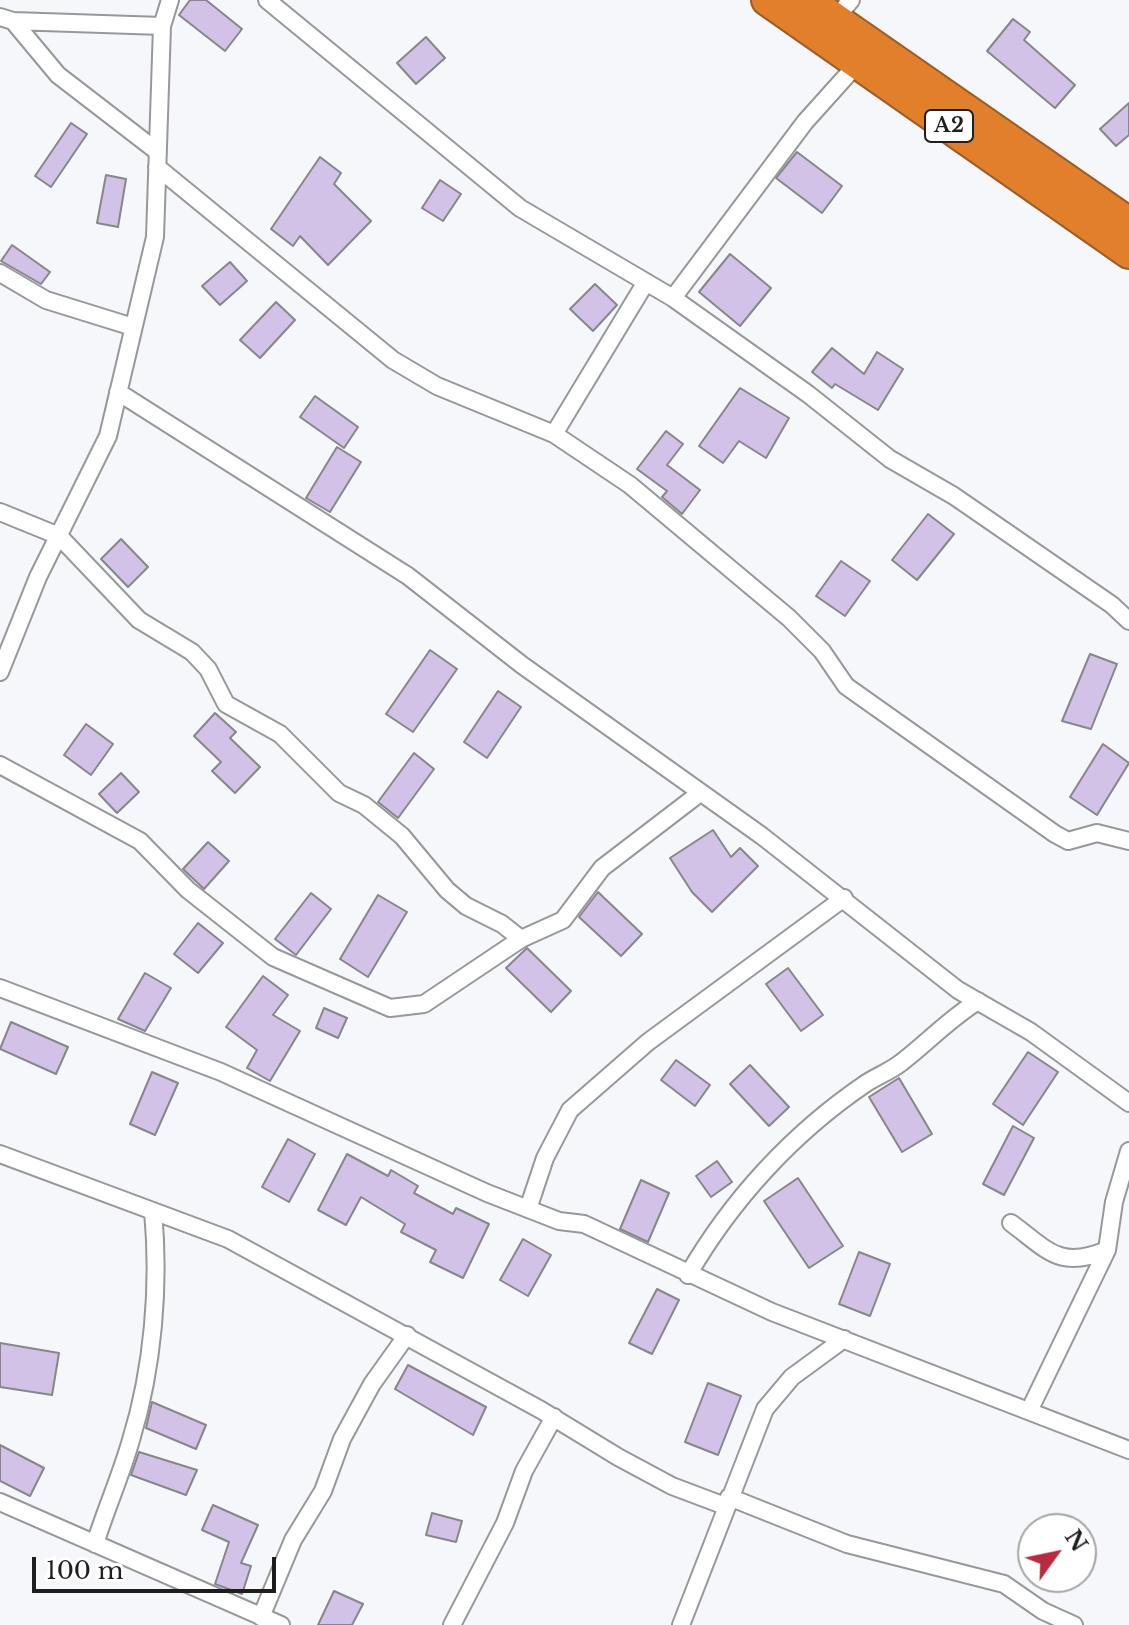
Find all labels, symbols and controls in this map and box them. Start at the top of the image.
road number: A2 [925,110,973,142]
north arrow [1017,1513,1097,1593]
text: N [1059,1525,1093,1557]
scale bar [36,1541,280,1591]
text: 100 m [46,1556,124,1585]

